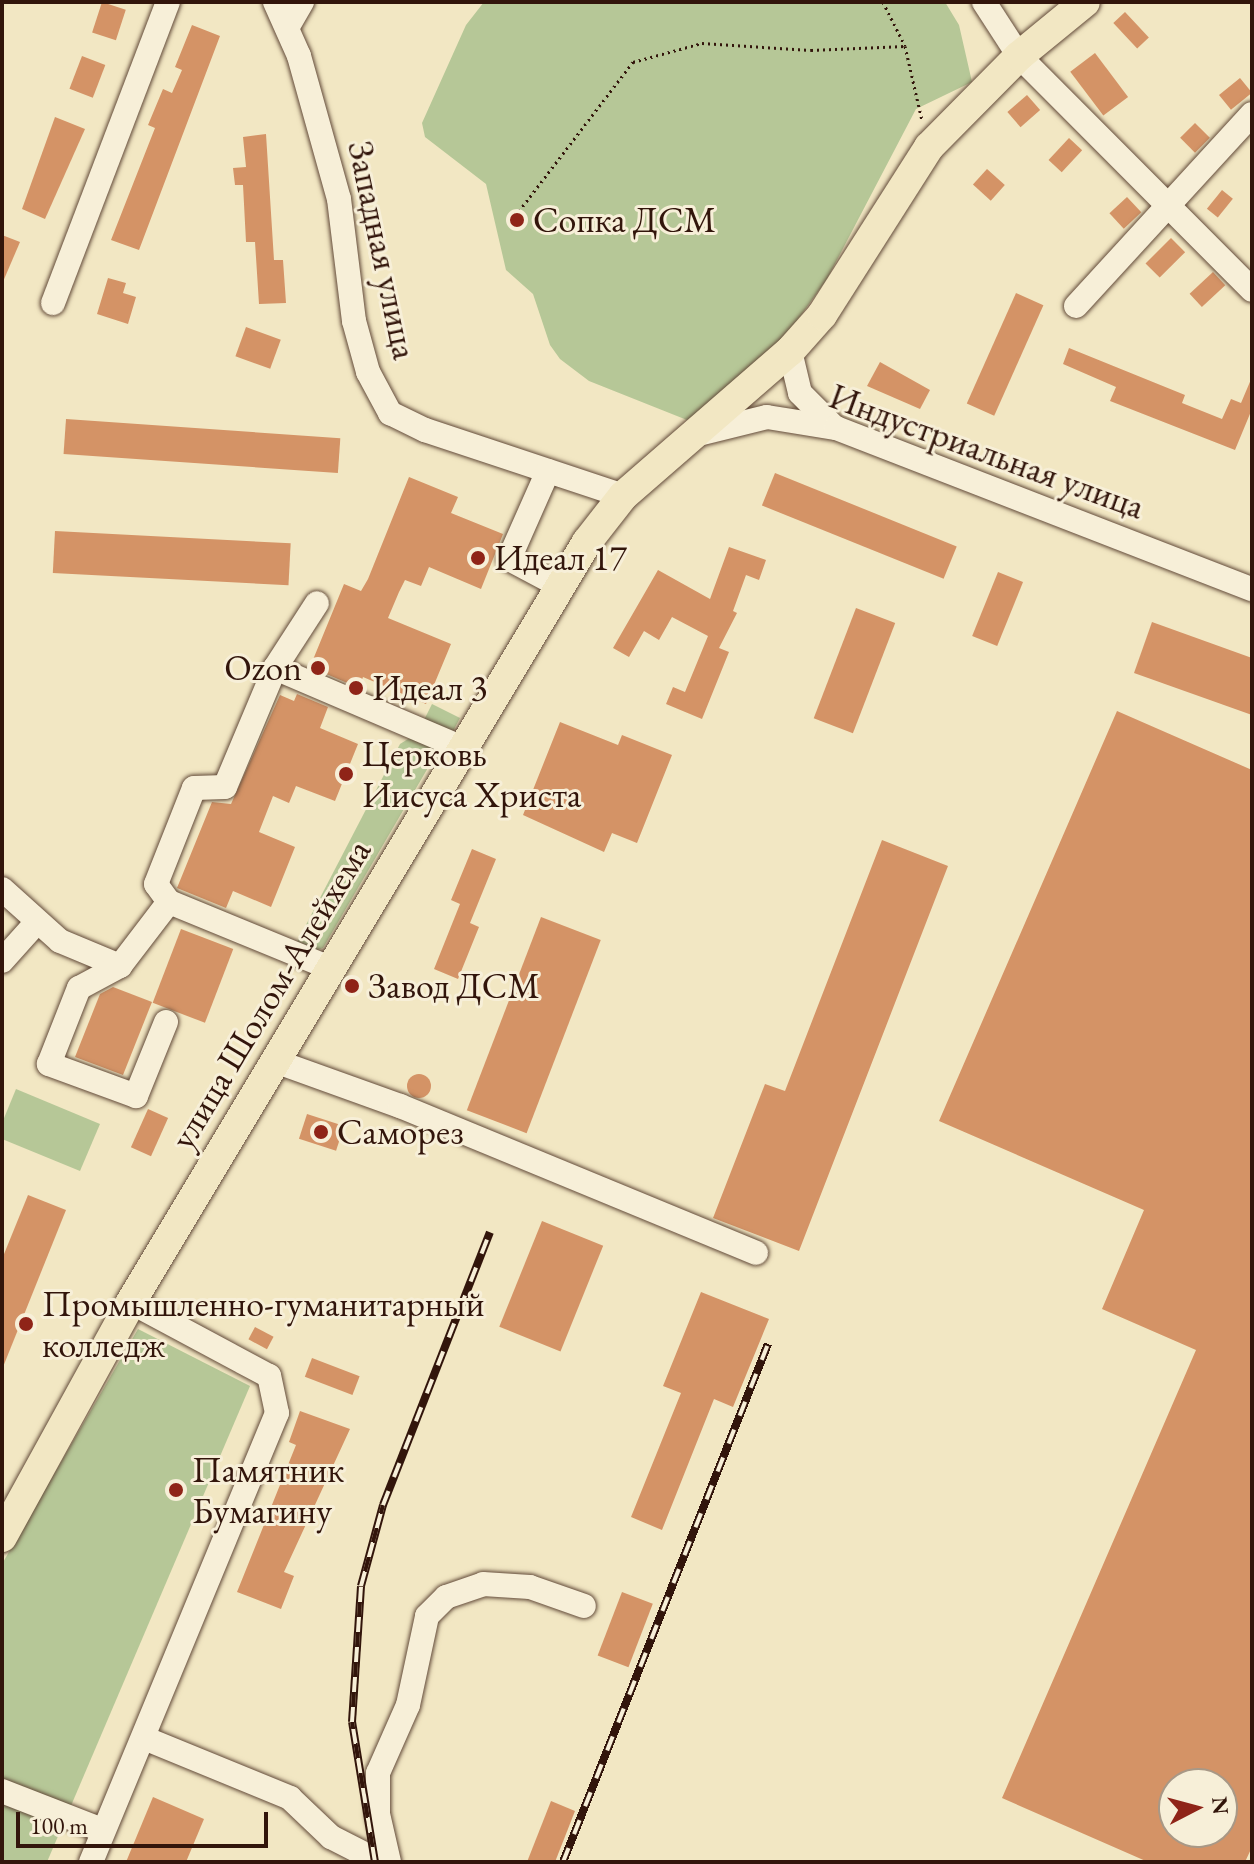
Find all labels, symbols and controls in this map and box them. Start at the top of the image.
street label: Западная улица [339,137,427,363]
place label: Сопка ДСМ [533,198,716,242]
marker: Сопка ДСМ [508,211,526,229]
street label: Индустриальная улица [824,374,1150,528]
place label: Идеал 17 [494,536,627,580]
marker: Идеал 17 [469,549,487,567]
place label: Ozon [224,646,302,690]
marker: Ozon [309,659,327,677]
place label: Идеал 3 [372,666,487,710]
marker: Идеал 3 [347,679,365,697]
place label: Церковь Иисуса Христа [362,731,581,816]
marker: Церковь Иисуса Христа [337,765,355,783]
street label: улица Шолом-Алейхема [161,831,379,1157]
place label: Завод ДСМ [368,964,540,1008]
marker: Завод ДСМ [343,977,361,995]
place label: Саморез [337,1110,464,1154]
marker: Саморез [312,1123,330,1141]
place label: Промышленно-гуманитарный колледж [42,1281,485,1366]
marker: Промышленно-гуманитарный колледж [17,1315,35,1333]
place label: Памятник Бумагину [192,1447,344,1532]
marker: Памятник Бумагину [167,1481,185,1499]
north arrow [1158,1768,1238,1848]
text: N [1205,1795,1236,1816]
scale bar [20,1796,272,1846]
text: 100 m [30,1810,88,1841]

